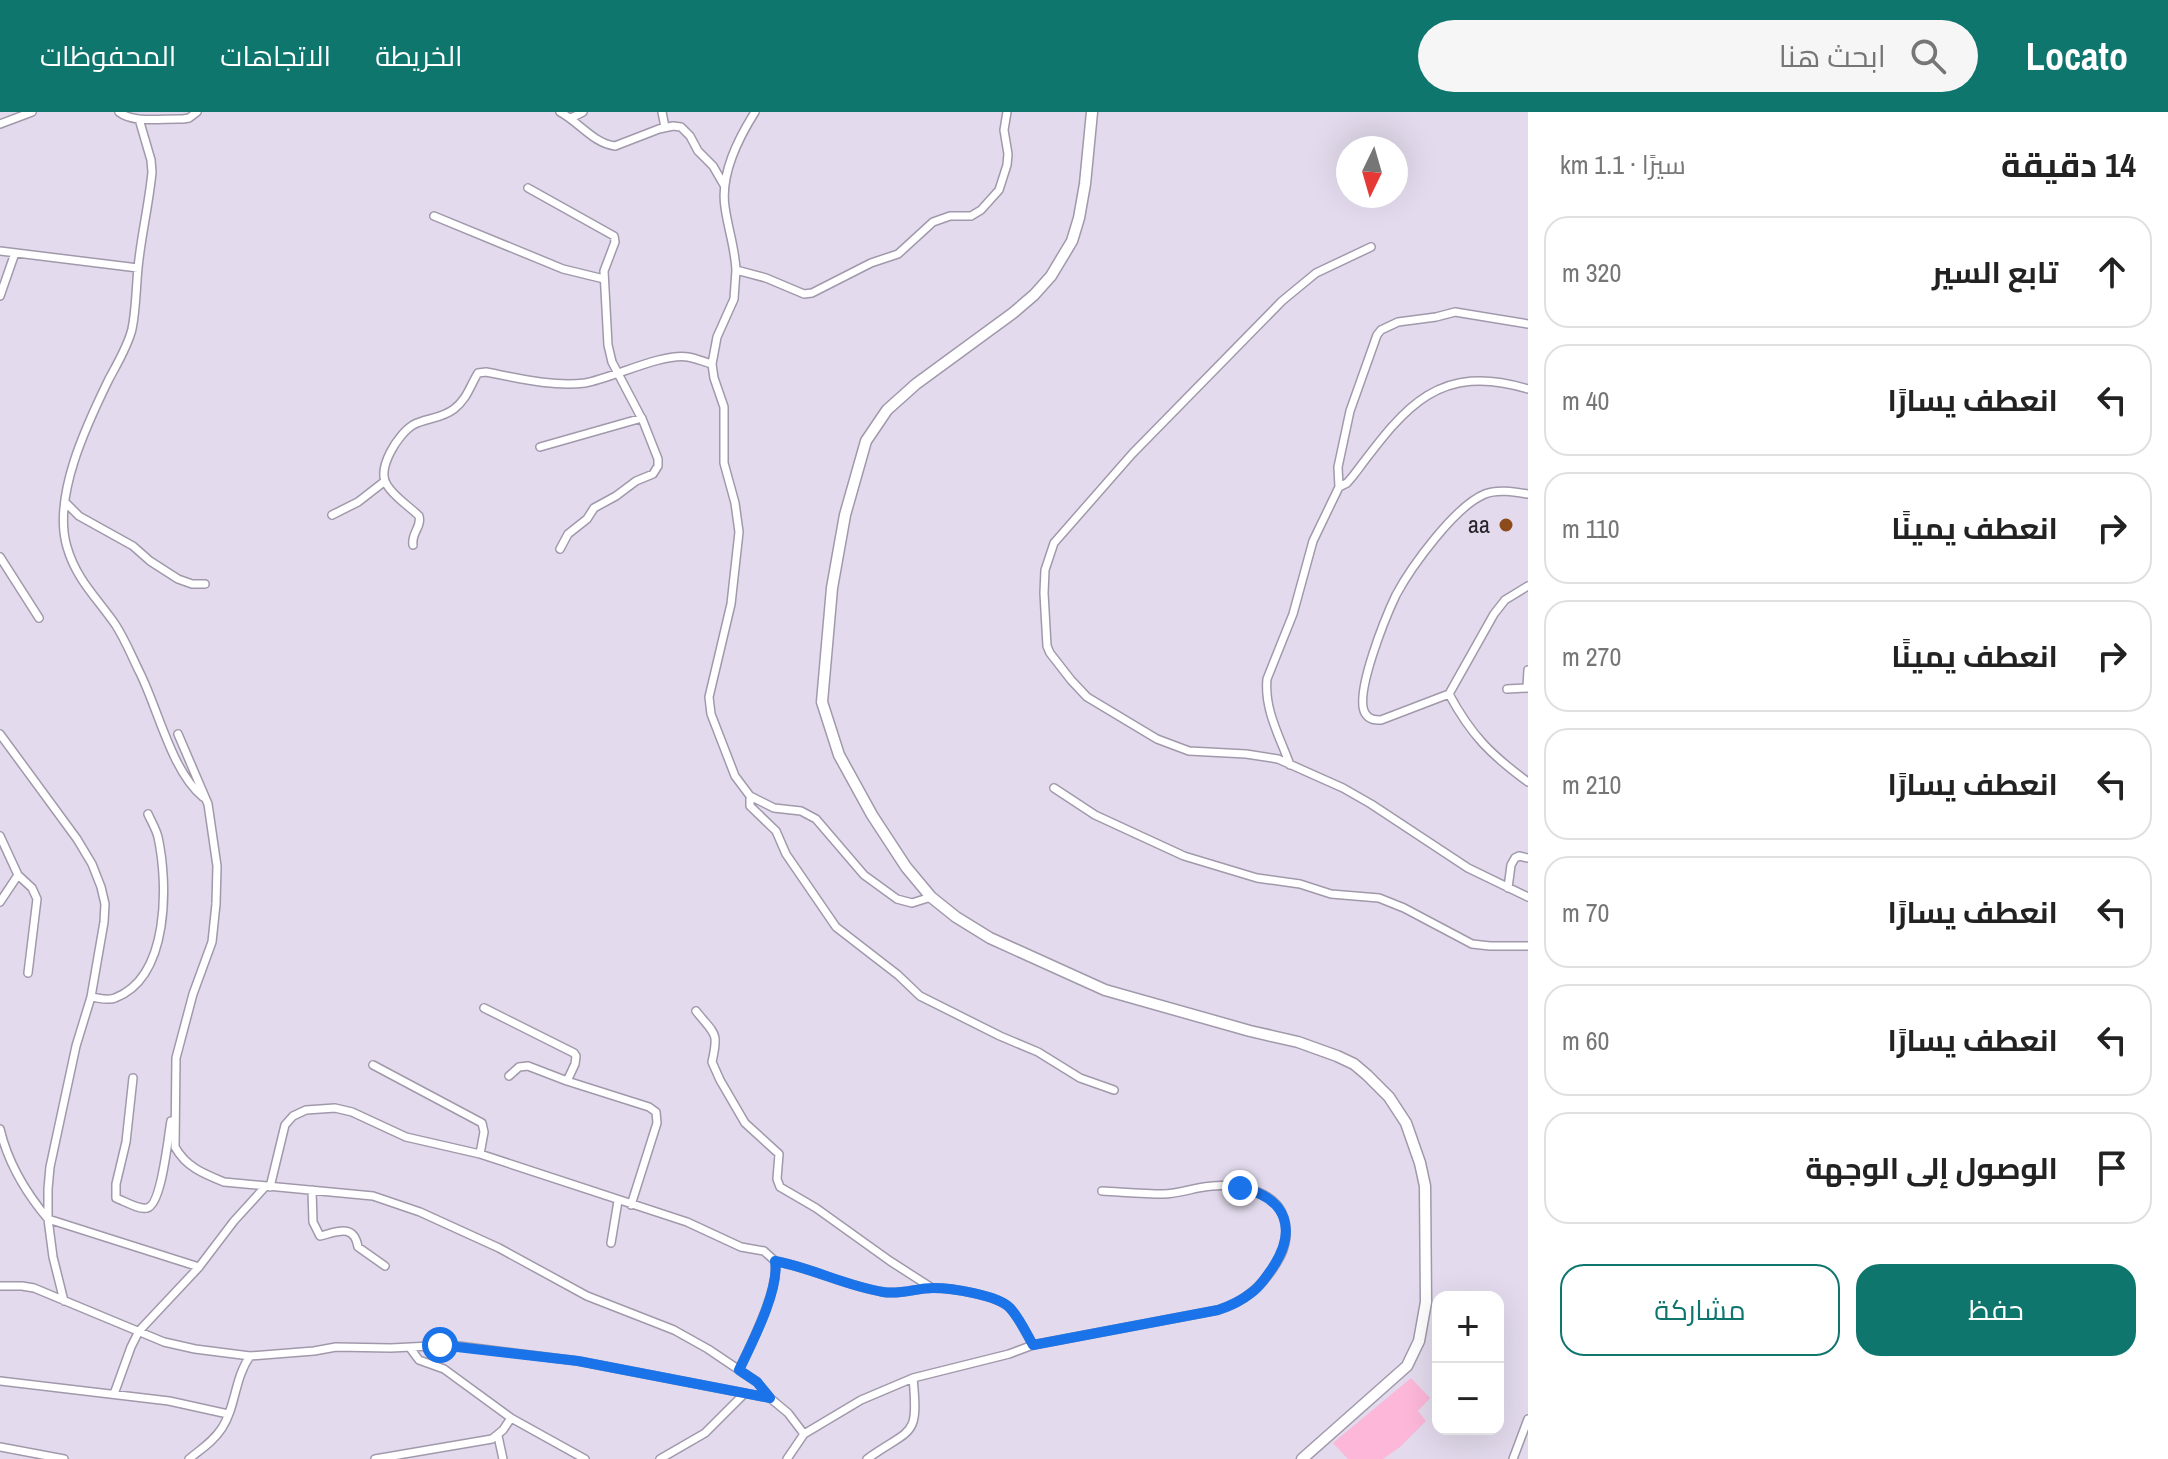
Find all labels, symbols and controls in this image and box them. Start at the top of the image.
search box [1418,20,1978,92]
text: Locato [2026,31,2128,82]
icon: search [1906,34,1950,78]
text: ابحث هنا [1779,36,1886,76]
text: المحفوظات [40,37,176,75]
text: الاتجاهات [220,37,331,75]
text: الخريطة [375,37,463,75]
north arrow [1336,136,1408,208]
text: 14 دقيقة [2001,142,2136,188]
text: سيرًا · 1.1 km [1560,147,1686,182]
icon: ahead [2090,250,2134,294]
text: تابع السير [1932,252,2058,292]
text: 320 m [1562,255,1621,290]
icon: left [2090,378,2134,422]
text: انعطف يسارًا [1888,380,2058,420]
text: 40 m [1562,383,1609,418]
icon: right [2090,506,2134,550]
place label: aa [1468,508,1490,540]
text: انعطف يمينًا [1891,508,2058,548]
text: 110 m [1562,511,1620,546]
marker: aa [1497,516,1515,534]
icon: right [2090,634,2134,678]
text: انعطف يمينًا [1891,636,2058,676]
text: 270 m [1562,639,1621,674]
icon: left [2090,762,2134,806]
text: انعطف يسارًا [1888,764,2058,804]
text: 210 m [1562,767,1621,802]
icon: left [2090,890,2134,934]
text: انعطف يسارًا [1888,892,2058,932]
text: 70 m [1562,895,1609,930]
icon: left [2090,1018,2134,1062]
text: انعطف يسارًا [1888,1020,2058,1060]
text: 60 m [1562,1023,1609,1058]
icon: arrive [2090,1146,2134,1190]
text: الوصول إلى الوجهة [1805,1148,2058,1188]
route end [1222,1170,1258,1206]
button: مشاركة [1560,1264,1840,1356]
button: حفظ [1856,1264,2136,1356]
map controls [1432,1291,1504,1435]
button: + [1432,1291,1504,1363]
route start [422,1327,458,1363]
button: − [1432,1363,1504,1435]

